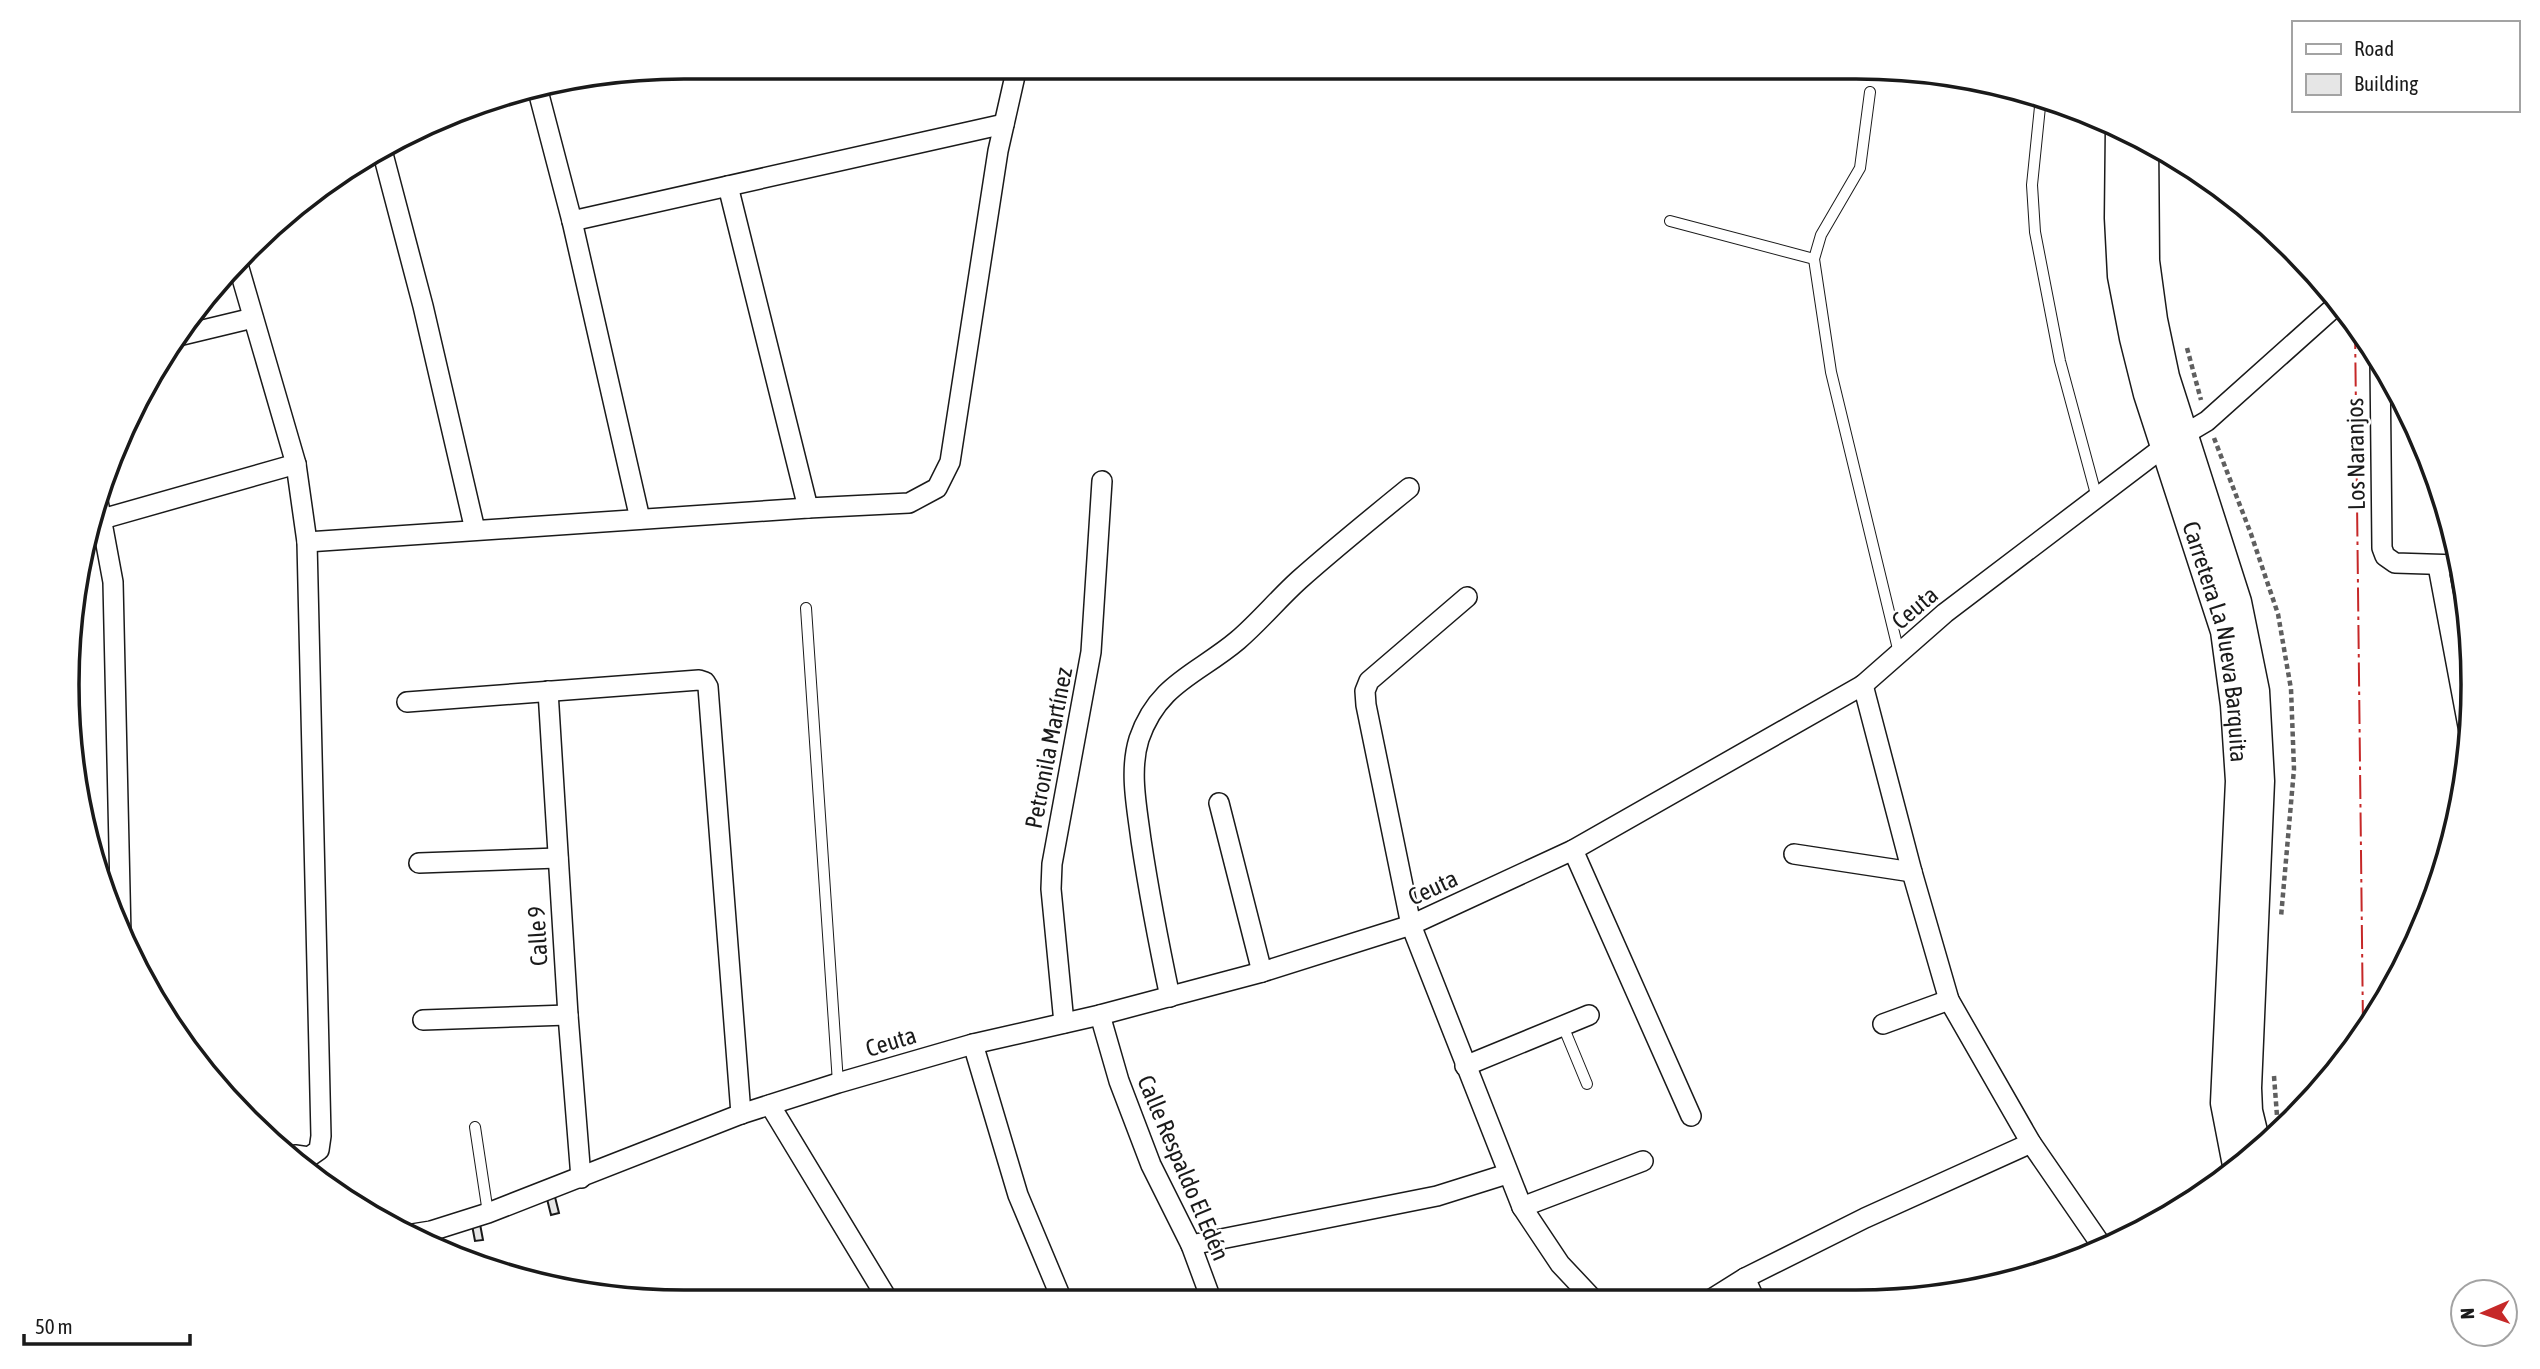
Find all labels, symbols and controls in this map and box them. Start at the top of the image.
legend [2292,21,2519,112]
text: Road [2354,36,2394,60]
text: Building [2354,71,2418,95]
street label: Los Naranjos [2341,398,2370,510]
street label: Carretera La Nueva Barquita [2177,518,2253,763]
street label: Ceuta [1886,581,1943,634]
street label: Petronila Martínez [1020,665,1077,831]
street label: Ceuta [1404,864,1462,911]
street label: Calle 9 [522,905,553,967]
street label: Ceuta [862,1021,919,1062]
street label: Calle Respaldo El Edén [1132,1071,1235,1264]
north arrow [2449,1278,2519,1348]
scale bar [24,1302,191,1346]
text: N [2456,1308,2478,1320]
text: 50 m [35,1314,73,1338]

